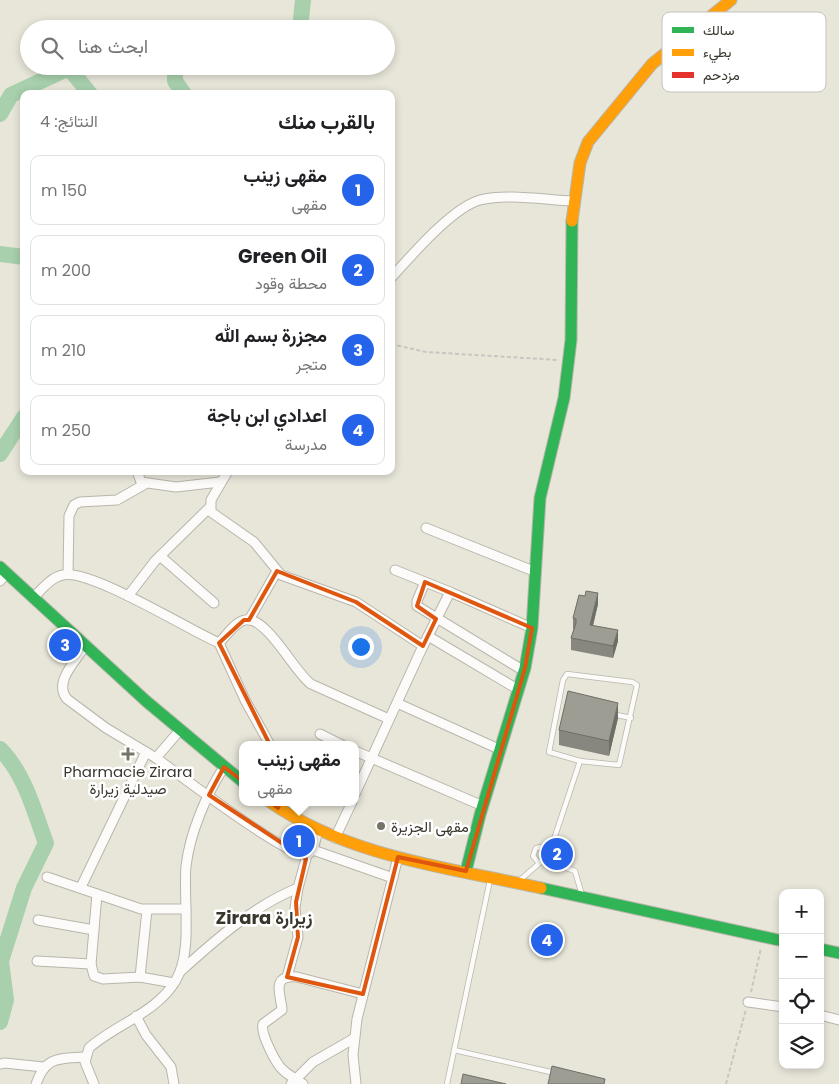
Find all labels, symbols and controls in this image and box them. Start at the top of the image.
legend [662,12,826,92]
search box [20,20,395,75]
text: سالك [703,20,734,40]
text: ابحث هنا [78,33,148,60]
icon: search [38,34,66,62]
text: بطيء [703,42,731,64]
text: مزدحم [703,65,740,85]
text: بالقرب منك [278,107,375,136]
text: النتائج: 4 [40,110,98,133]
text: مقهى زينب [243,162,327,189]
text: 150 m [41,179,87,202]
text: 1 [355,179,361,202]
text: مقهى [292,193,327,216]
text: Green Oil [238,243,327,270]
text: 200 m [41,259,91,282]
text: 2 [353,259,363,282]
text: محطة وقود [255,272,327,295]
text: مجزرة بسم الله [215,322,327,349]
text: 210 m [41,339,86,362]
text: 3 [353,339,363,362]
text: متجر [296,353,327,376]
text: اعدادي ابن باجة [207,402,327,429]
text: 250 m [41,419,91,442]
text: 4 [353,419,363,442]
text: مدرسة [285,433,327,456]
pin: 3 [49,626,81,664]
your location [348,634,374,660]
popup [239,741,359,806]
text: مقهى زينب [257,746,341,773]
marker: Pharmacie Zirara صيدلية زيرارة [122,748,134,760]
place label: Pharmacie Zirara صيدلية زيرارة [64,761,193,799]
text: مقهى [257,777,293,800]
place label: مقهى الجزيرة [391,816,469,837]
marker: مقهى الجزيرة [375,820,387,832]
pin: 1 [283,822,315,860]
pin: 2 [541,835,573,873]
map controls [779,889,824,1069]
button: + [779,889,824,934]
district label: Zirara زيرارة [215,905,313,930]
pin: 4 [531,921,563,959]
button: − [779,934,824,979]
button: locate [779,979,824,1024]
button: layers [779,1024,824,1069]

